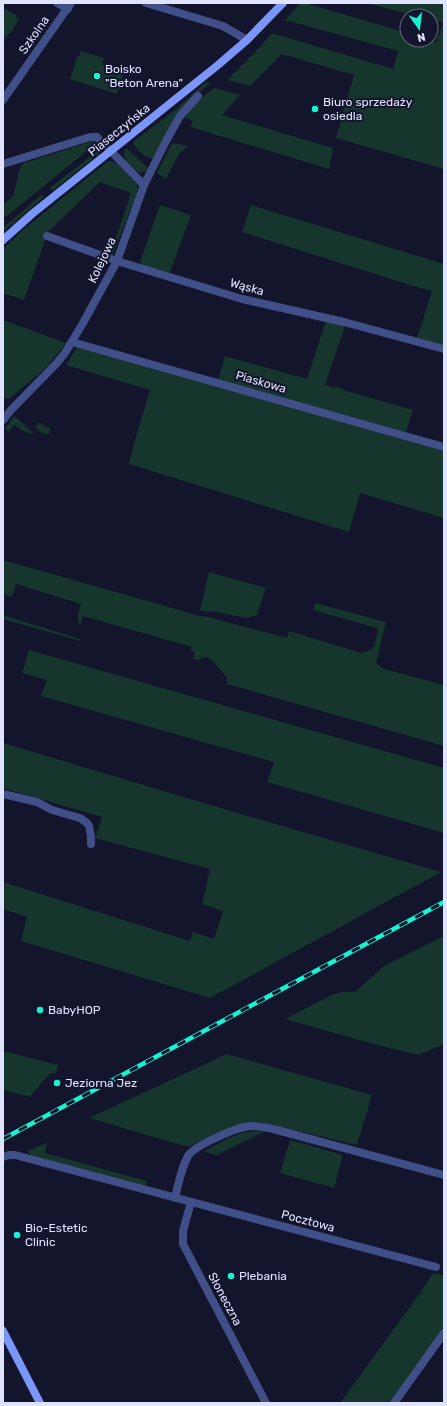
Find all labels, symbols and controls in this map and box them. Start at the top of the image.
north arrow [399,8,439,48]
street label: Szkolna [16,13,52,57]
text: N [416,30,427,45]
place label: Boisko "Beton Arena" [105,62,183,90]
marker: Boisko "Beton Arena" [92,71,102,81]
place label: Biuro sprzedaży osiedla [323,95,413,123]
street label: Piaseczyńska [85,101,153,159]
marker: Biuro sprzedaży osiedla [310,104,320,114]
street label: Kolejowa [85,235,119,285]
street label: Wąska [228,276,266,298]
street label: Piaskowa [234,368,288,396]
place label: BabyHOP [48,1003,101,1017]
marker: BabyHOP [35,1005,45,1015]
place label: Jeziorna Jez [65,1076,137,1090]
marker: Jeziorna Jez [52,1078,62,1088]
street label: Pocztowa [280,1207,336,1235]
place label: Bio-Estetic Clinic [25,1221,88,1249]
marker: Bio-Estetic Clinic [12,1230,22,1240]
place label: Plebania [239,1269,287,1283]
street label: Słoneczna [205,1270,245,1328]
marker: Plebania [226,1271,236,1281]

